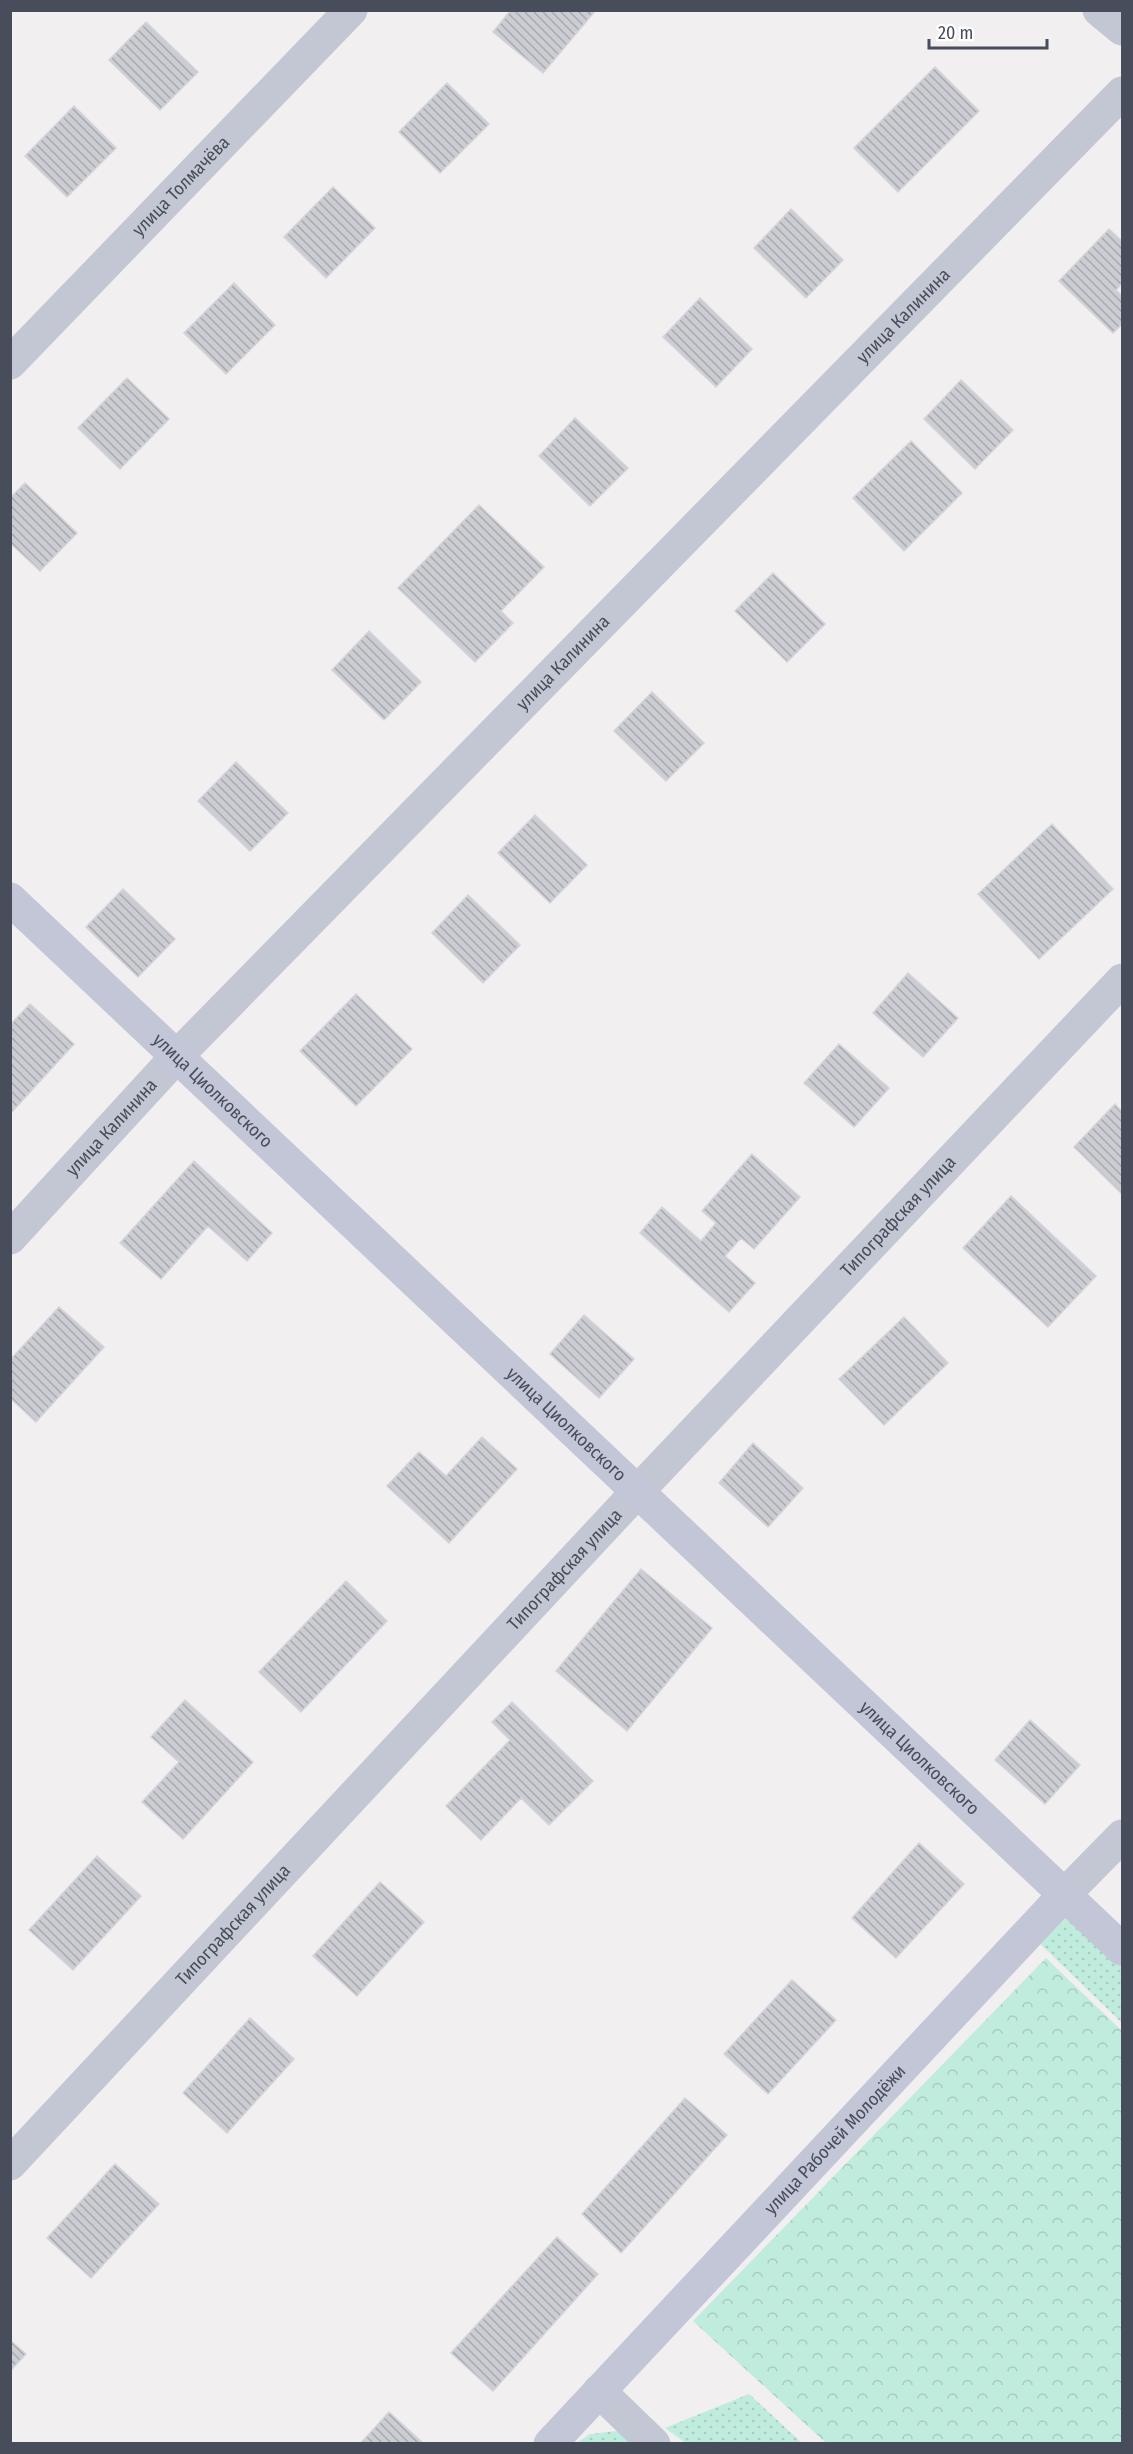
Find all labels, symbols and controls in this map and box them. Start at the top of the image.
scale bar [929,12,1048,50]
text: 20 m [938,22,973,44]
street label: улица Толмачёва [128,131,234,241]
street label: улица Калинина [852,264,955,368]
street label: улица Калинина [512,611,614,715]
street label: улица Циолковского [148,1029,277,1152]
street label: улица Калинина [61,1074,162,1181]
street label: Типографская улица [836,1151,961,1281]
street label: улица Циолковского [502,1362,631,1486]
street label: Типографская улица [503,1504,627,1635]
street label: улица Циолковского [855,1696,984,1820]
street label: Типографская улица [171,1860,295,1990]
street label: улица Рабочей Молодёжи [760,2060,910,2219]

